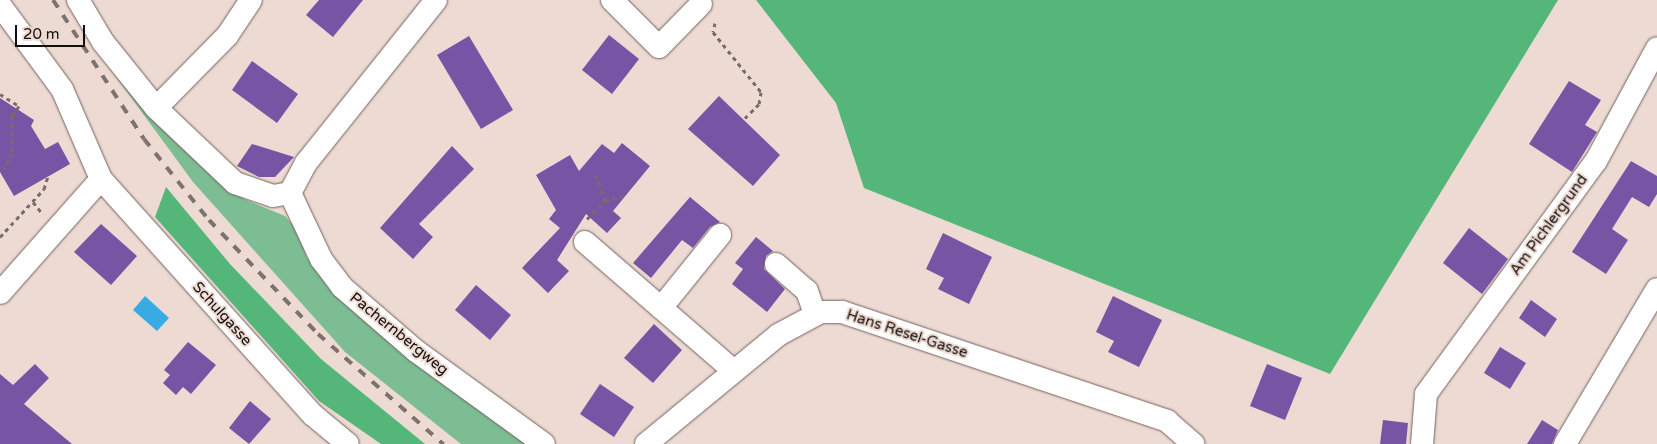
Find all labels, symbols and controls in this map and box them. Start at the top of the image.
scale bar [18,15,88,47]
text: 20 m [23,25,60,43]
street label: Am Pichlergrund [1506,171,1592,279]
street label: Schulgasse [189,278,255,350]
street label: Pachernbergweg [346,289,452,379]
street label: Hans Resel-Gasse [844,306,970,362]

